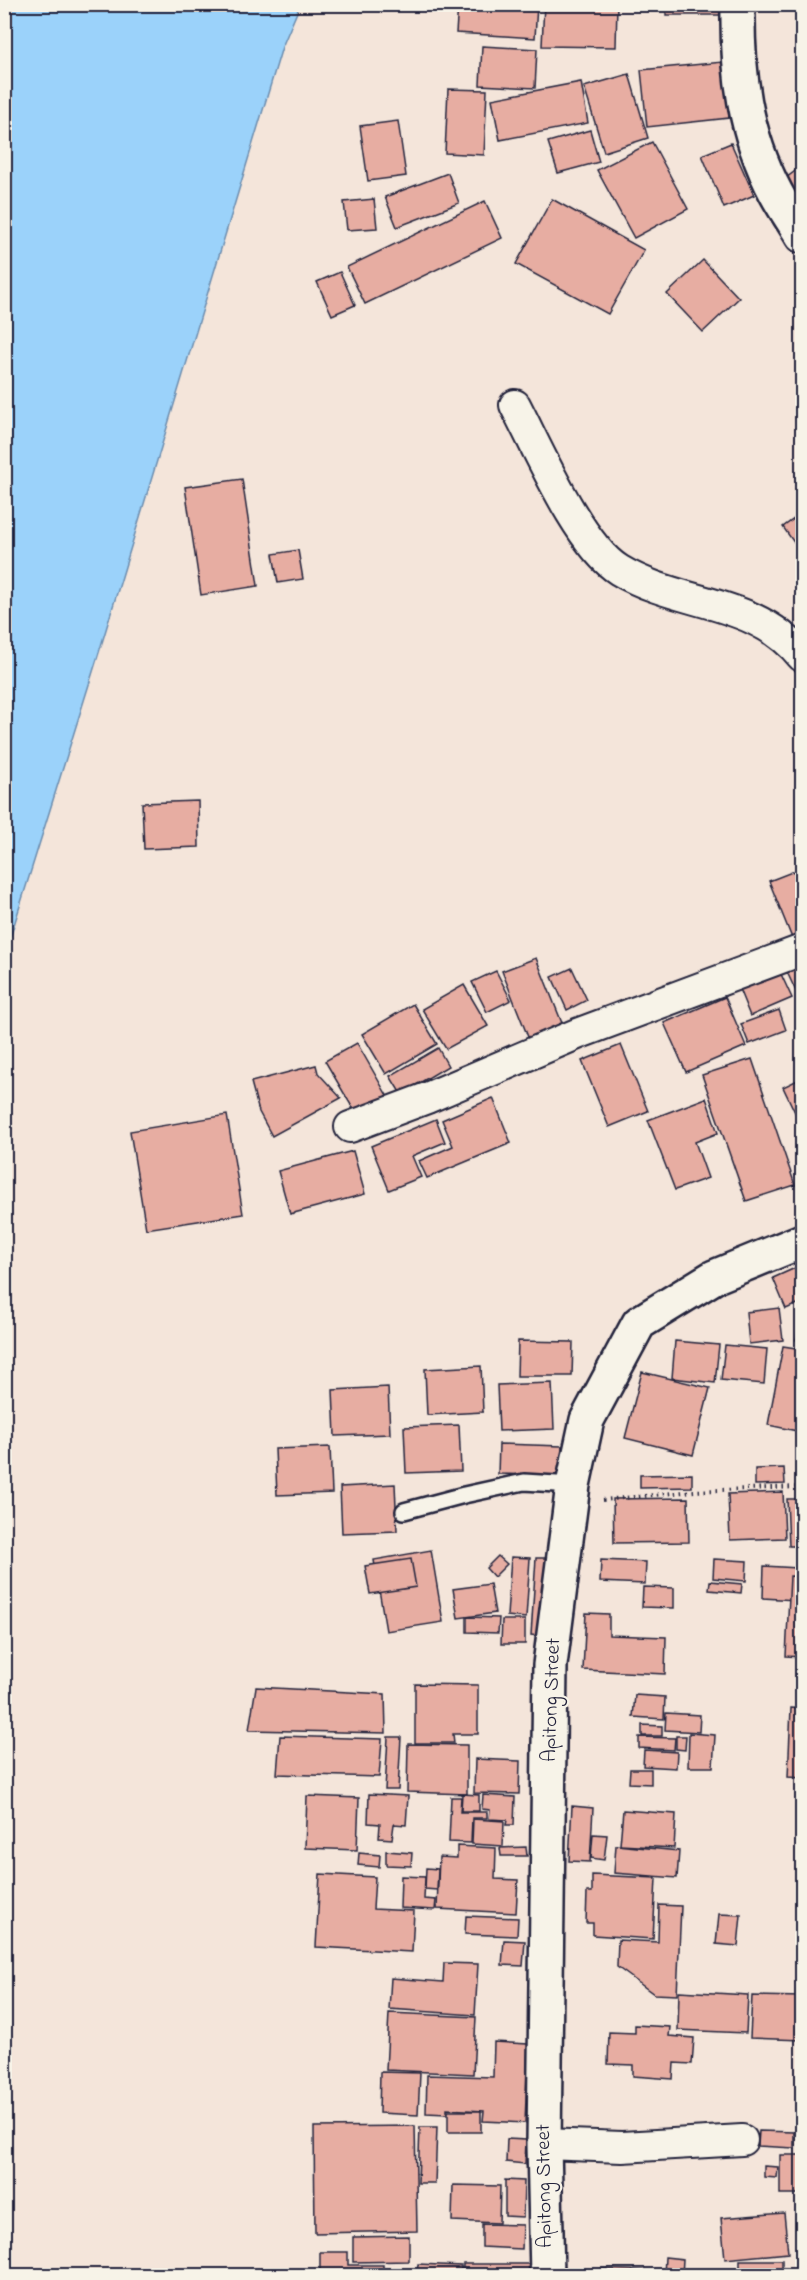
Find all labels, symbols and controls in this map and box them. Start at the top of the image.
street label: Apitong Street [535,1637,571,1763]
street label: Apitong Street [529,2124,563,2248]

